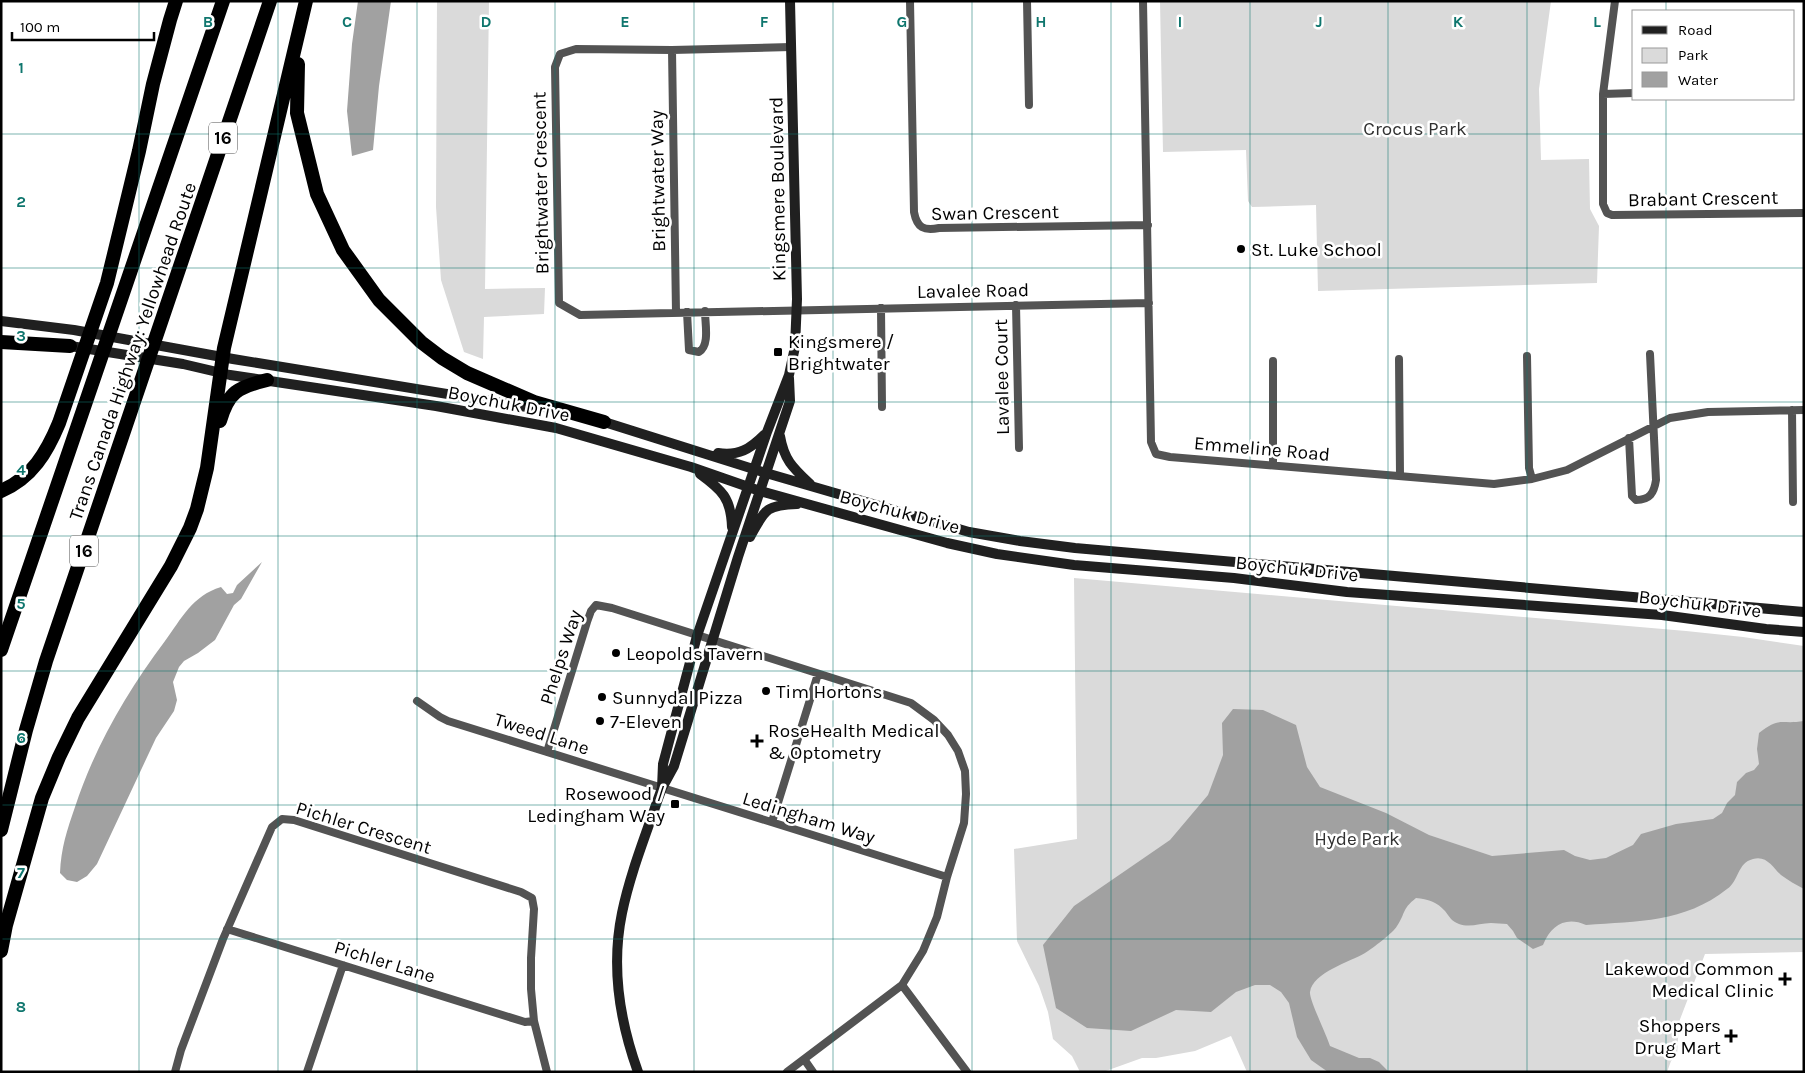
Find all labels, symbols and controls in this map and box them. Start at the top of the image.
scale bar [12,10,155,42]
legend [1632,10,1795,100]
text: B [203,12,213,31]
text: C [342,12,352,31]
text: D [481,12,492,31]
text: E [620,12,630,31]
text: F [760,12,769,31]
text: G [897,12,907,31]
text: H [1035,12,1047,31]
text: I [1178,12,1182,31]
text: J [1315,12,1323,31]
text: K [1453,12,1464,31]
text: L [1593,12,1601,31]
text: 100 m [20,18,60,36]
text: Road [1678,21,1713,39]
text: Park [1678,46,1708,64]
text: 1 [18,58,24,77]
text: Water [1678,71,1719,89]
street label: Brightwater Crescent [528,91,554,274]
street label: Kingsmere Boulevard [765,96,791,282]
street label: Brightwater Way [646,110,670,252]
park label: Crocus Park [1363,118,1467,140]
road number: 16 [209,122,237,154]
street label: Trans Canada Highway: Yellowhead Route [65,180,201,523]
street label: Brabant Crescent [1628,187,1778,211]
text: 2 [16,192,26,211]
street label: Swan Crescent [931,201,1059,225]
place label: St. Luke School [1251,239,1382,261]
marker: St. Luke School [1235,243,1247,255]
street label: Lavalee Road [917,279,1029,303]
street label: Lavalee Court [990,319,1014,435]
text: 3 [16,326,26,345]
place label: Kingsmere / Brightwater [788,331,894,375]
marker: Kingsmere / Brightwater [772,346,784,358]
street label: Boychuk Drive [446,381,571,427]
street label: Emmeline Road [1193,432,1331,466]
text: 4 [16,460,26,479]
street label: Boychuk Drive [837,485,962,539]
road number: 16 [70,536,98,566]
street label: Boychuk Drive [1234,552,1359,586]
street label: Boychuk Drive [1637,586,1762,622]
text: 5 [16,594,26,613]
street label: Phelps Way [535,607,587,707]
place label: Leopolds Tavern [626,643,764,665]
marker: Leopolds Tavern [610,647,622,659]
place label: Tim Hortons [776,681,882,703]
marker: Tim Hortons [760,685,772,697]
place label: Sunnydal Pizza [612,687,743,709]
marker: Sunnydal Pizza [596,691,608,703]
street label: Tweed Lane [491,708,592,760]
place label: 7-Eleven [610,711,682,733]
marker: 7-Eleven [594,715,606,727]
place label: RoseHealth Medical & Optometry [768,720,939,764]
text: 6 [16,728,26,747]
marker: RoseHealth Medical & Optometry [750,734,764,748]
place label: Rosewood / Ledingham Way [527,783,665,827]
street label: Ledingham Way [740,787,878,849]
street label: Pichler Crescent [293,797,434,859]
marker: Rosewood / Ledingham Way [669,798,681,810]
park label: Hyde Park [1314,828,1400,850]
text: 7 [17,863,25,882]
street label: Pichler Lane [332,936,438,988]
place label: Lakewood Common Medical Clinic [1604,958,1774,1002]
marker: Lakewood Common Medical Clinic [1778,972,1792,986]
text: 8 [16,997,26,1016]
place label: Shoppers Drug Mart [1634,1015,1721,1059]
marker: Shoppers Drug Mart [1725,1030,1737,1042]

